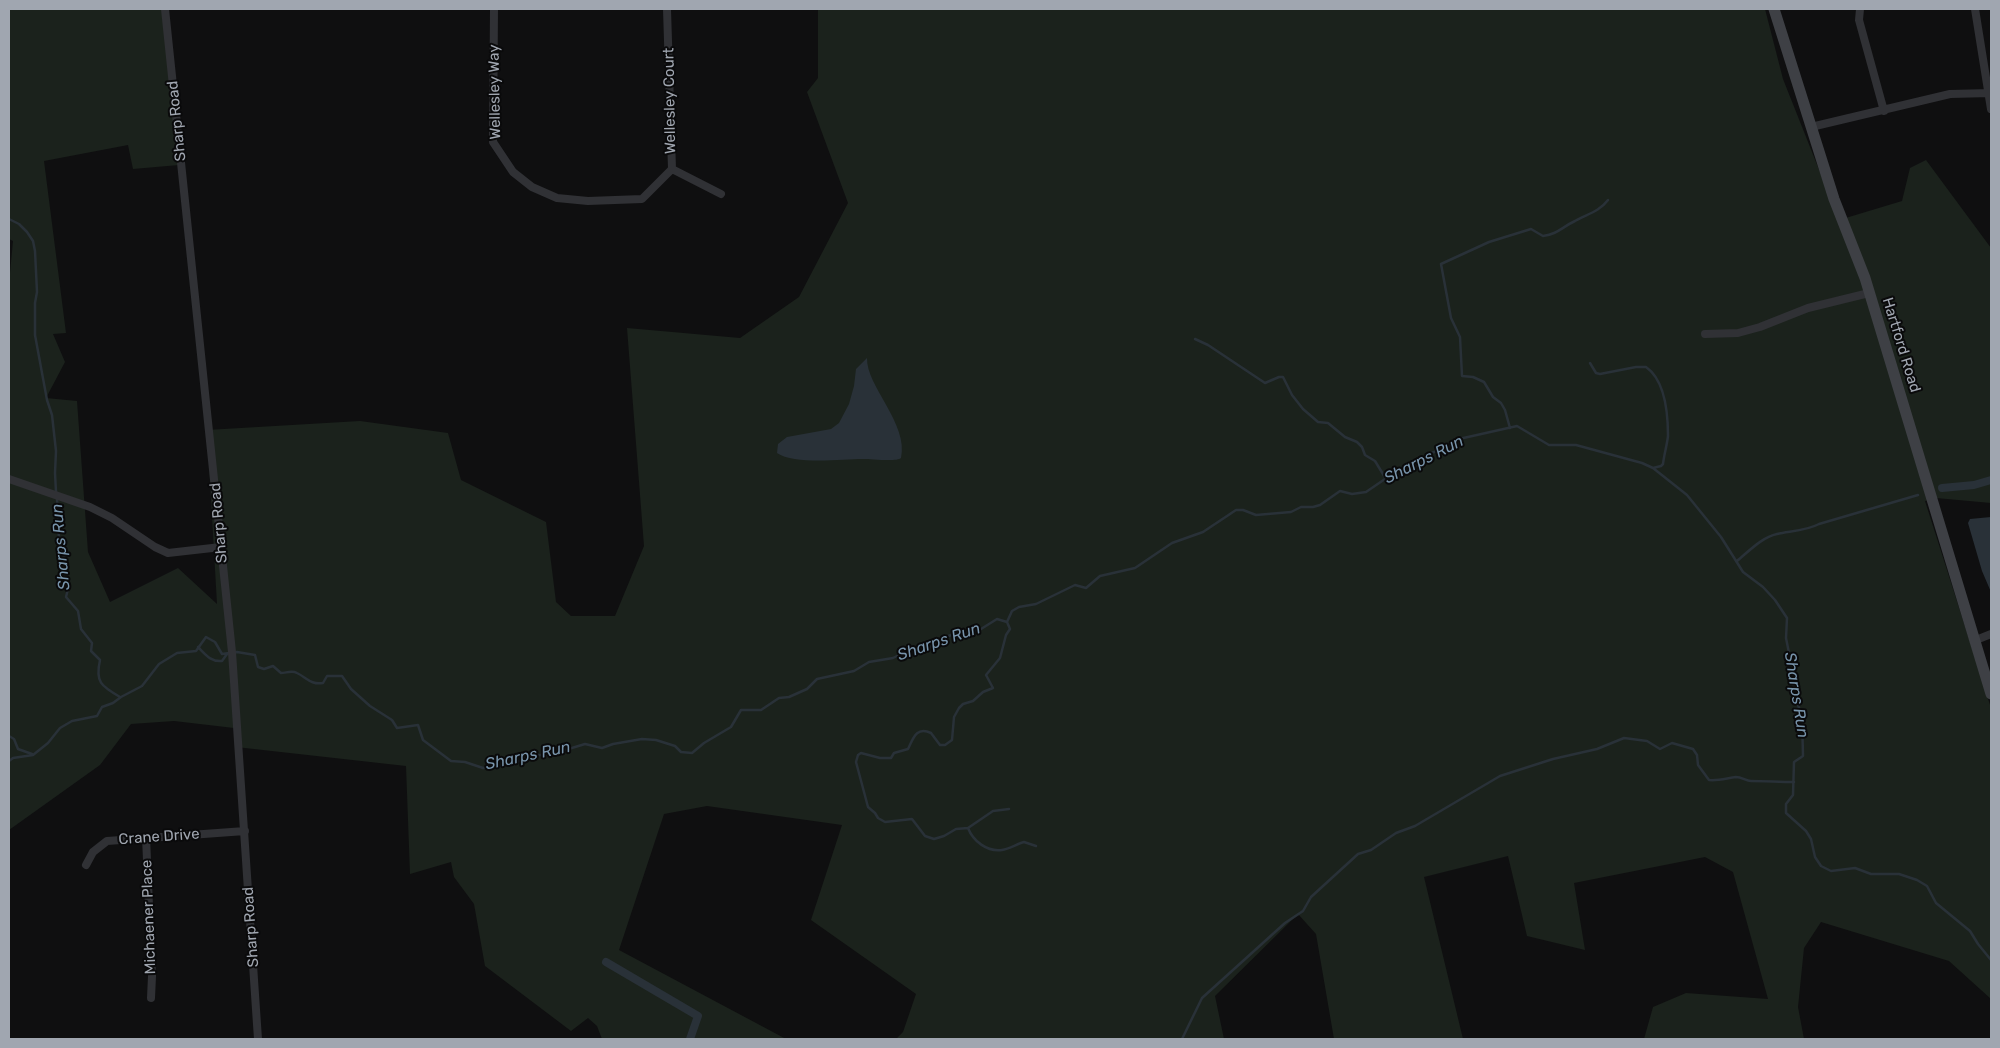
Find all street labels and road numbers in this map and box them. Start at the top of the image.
street label: Wellesley Way [485,44,505,140]
street label: Wellesley Court [660,48,680,154]
street label: Sharp Road [164,80,190,162]
street label: Hartford Road [1878,295,1924,395]
street label: Sharp Road [207,482,231,564]
street label: Crane Drive [118,825,200,849]
street label: Michaener Place [138,859,160,975]
street label: Sharp Road [239,886,263,968]

